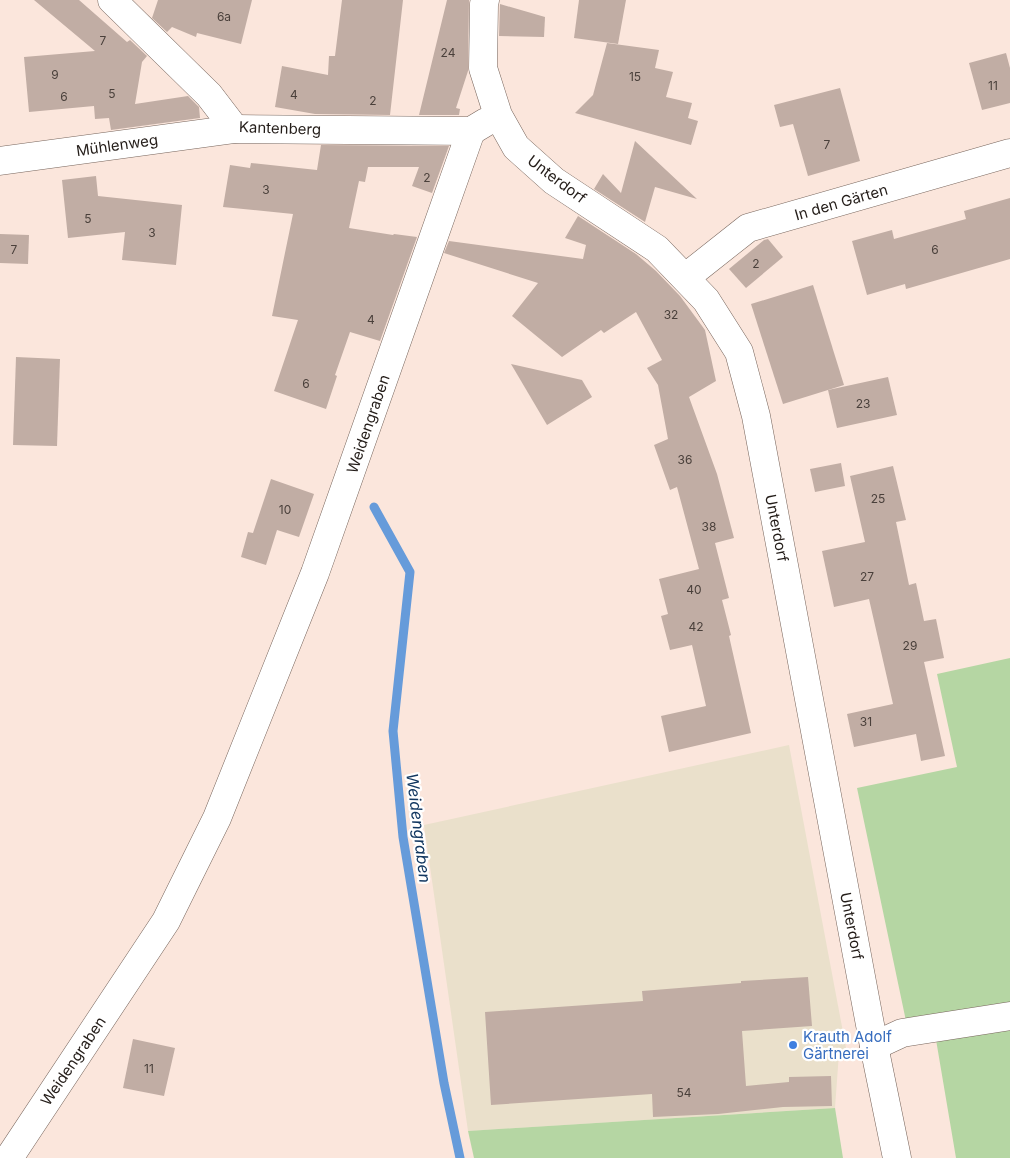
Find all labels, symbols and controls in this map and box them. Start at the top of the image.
house number: 6a [217,9,231,24]
house number: 7 [100,33,107,48]
house number: 24 [441,45,456,60]
house number: 9 [51,67,59,82]
house number: 15 [629,69,641,84]
house number: 11 [988,78,998,93]
house number: 5 [108,86,116,101]
house number: 4 [290,87,298,102]
house number: 6 [60,89,68,104]
house number: 2 [369,93,377,108]
street label: Kantenberg [239,117,321,139]
street label: Mühlenweg [75,130,159,160]
house number: 7 [824,137,831,152]
street label: Unterdorf [524,151,590,207]
house number: 2 [423,170,431,185]
street label: In den Gärten [792,180,890,224]
house number: 3 [262,182,270,197]
house number: 5 [84,211,92,226]
house number: 3 [148,225,156,240]
house number: 7 [11,242,18,257]
house number: 6 [931,242,939,257]
house number: 2 [752,256,760,271]
house number: 32 [664,307,678,322]
house number: 4 [367,312,375,327]
street label: Weidengraben [342,372,394,476]
house number: 6 [302,376,310,391]
house number: 23 [856,396,870,411]
house number: 36 [678,452,692,467]
house number: 25 [871,491,885,506]
street label: Unterdorf [761,493,793,564]
house number: 10 [279,502,291,517]
house number: 38 [702,519,716,534]
house number: 27 [860,569,874,584]
house number: 40 [686,582,702,597]
house number: 42 [688,619,704,634]
house number: 29 [903,638,917,653]
house number: 31 [860,714,872,729]
water label: Weidengraben [402,772,436,884]
street label: Unterdorf [836,891,868,962]
street label: Weidengraben [36,1013,110,1109]
place label: Krauth Adolf Gärtnerei [803,1027,892,1063]
marker: Krauth Adolf Gärtnerei [787,1039,799,1051]
house number: 11 [144,1061,154,1076]
house number: 54 [676,1085,692,1100]

